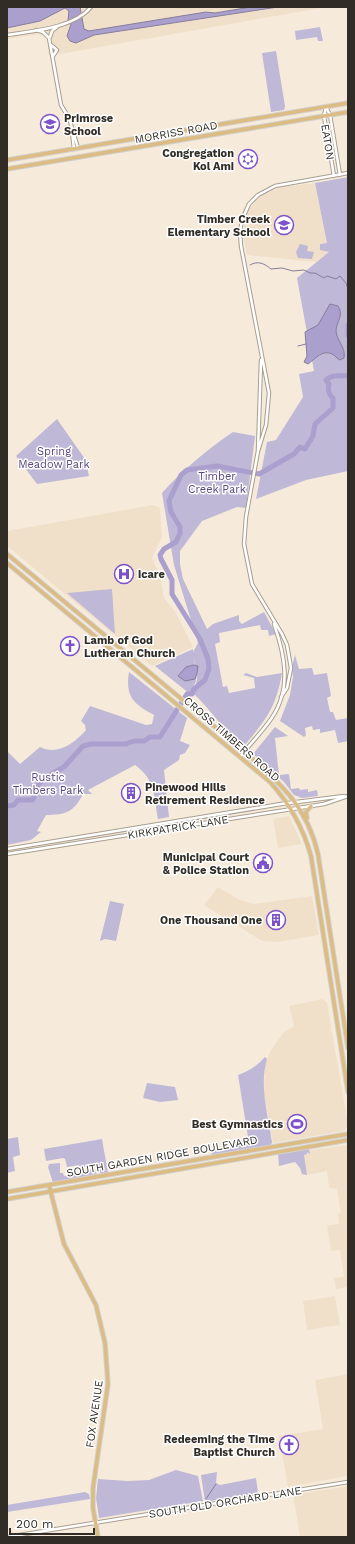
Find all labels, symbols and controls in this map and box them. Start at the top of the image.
place label: Primrose School [64,112,113,138]
school or university icon: Primrose School [39,113,61,135]
street label: MORRISS ROAD [134,119,219,146]
street label: EATON [318,123,337,161]
place label: Congregation Kol Ami [162,147,234,173]
synagogue icon: Congregation Kol Ami [237,148,259,170]
place label: Timber Creek Elementary School [168,213,270,239]
school or university icon: Timber Creek Elementary School [273,214,295,236]
park label: Spring Meadow Park [18,445,90,471]
park label: Timber Creek Park [188,470,246,496]
hospital icon: icare [113,563,135,585]
place label: icare [138,568,165,581]
place label: Lamb of God Lutheran Church [84,634,176,660]
church icon: Lamb of God Lutheran Church [59,635,81,657]
street label: CROSS TIMBERS ROAD [181,694,282,785]
park label: Rustic Timbers Park [13,771,83,797]
place label: Pinewood Hills Retirement Residence [145,781,265,807]
building icon: Pinewood Hills Retirement Residence [120,782,142,804]
street label: KIRKPATRICK LANE [127,813,229,842]
place label: Municipal Court & Police Station [163,851,249,877]
public building icon: Municipal Court & Police Station [252,852,274,874]
building icon: One Thousand One [265,909,287,931]
place label: One Thousand One [160,914,262,927]
sports icon: Best Gymnastics [286,1113,308,1135]
place label: Best Gymnastics [192,1118,283,1131]
street label: SOUTH GARDEN RIDGE BOULEVARD [66,1133,259,1180]
street label: FOX AVENUE [83,1380,106,1449]
place label: Redeeming the Time Baptist Church [164,1433,275,1459]
church icon: Redeeming the Time Baptist Church [278,1434,300,1456]
street label: SOUTH OLD ORCHARD LANE [148,1484,302,1521]
scale bar [10,1510,94,1536]
text: 200 m [16,1517,53,1531]

